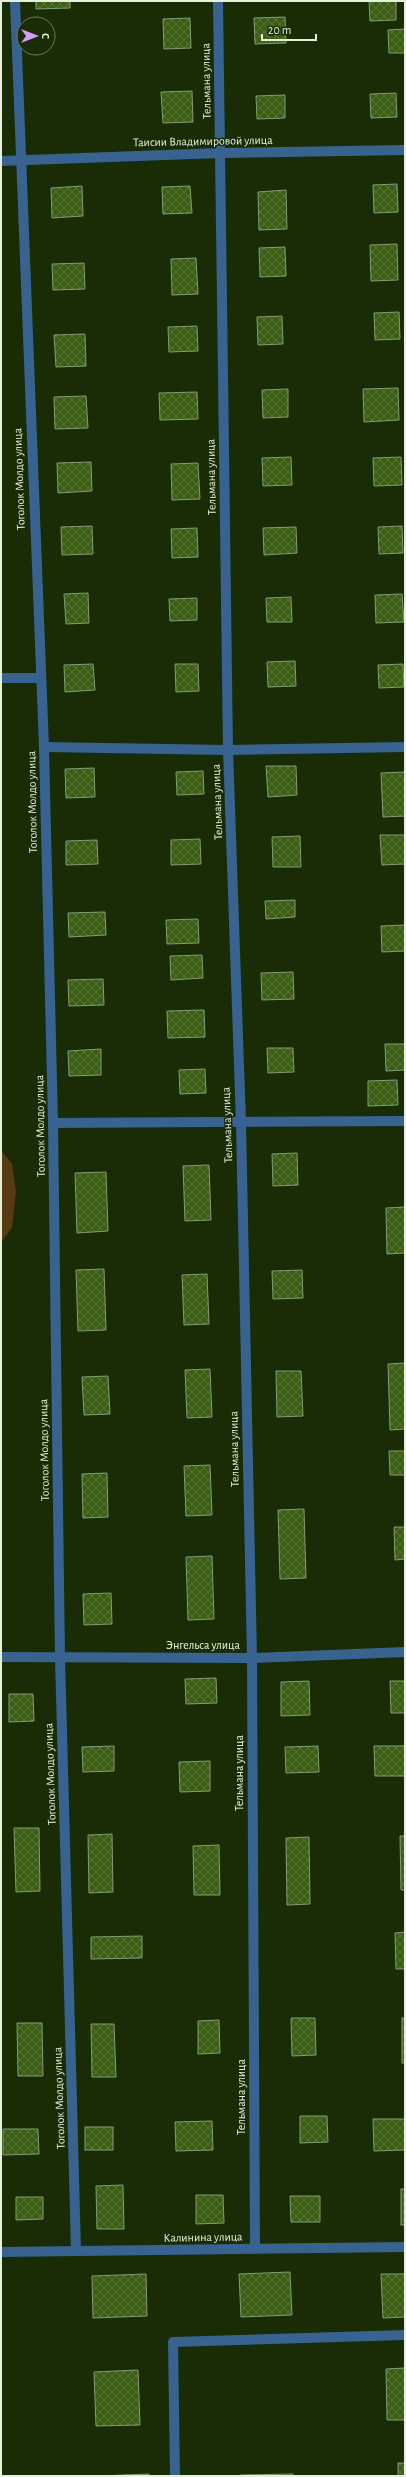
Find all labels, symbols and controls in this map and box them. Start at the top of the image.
north arrow [16,16,56,56]
scale bar [262,16,316,42]
text: 20 m [268,24,291,36]
text: С [40,33,51,39]
street label: Тельмана улица [199,42,214,119]
street label: Таисии Владимировой улица [133,134,273,149]
street label: Тоголок Молдо улица [11,427,28,530]
street label: Тельмана улица [204,438,219,515]
street label: Тоголок Молдо улица [25,750,40,853]
street label: Тельмана улица [210,763,225,840]
street label: Тоголок Молдо улица [33,1074,48,1177]
street label: Тельмана улица [220,1086,235,1163]
street label: Тоголок Молдо улица [37,1398,52,1501]
street label: Тельмана улица [227,1410,242,1487]
street label: Энгельса улица [166,1639,241,1652]
street label: Тоголок Молдо улица [42,1722,59,1825]
street label: Тельмана улица [233,1734,246,1811]
street label: Тоголок Молдо улица [51,2046,68,2149]
street label: Тельмана улица [235,2058,248,2135]
street label: Калинина улица [163,2230,243,2245]

